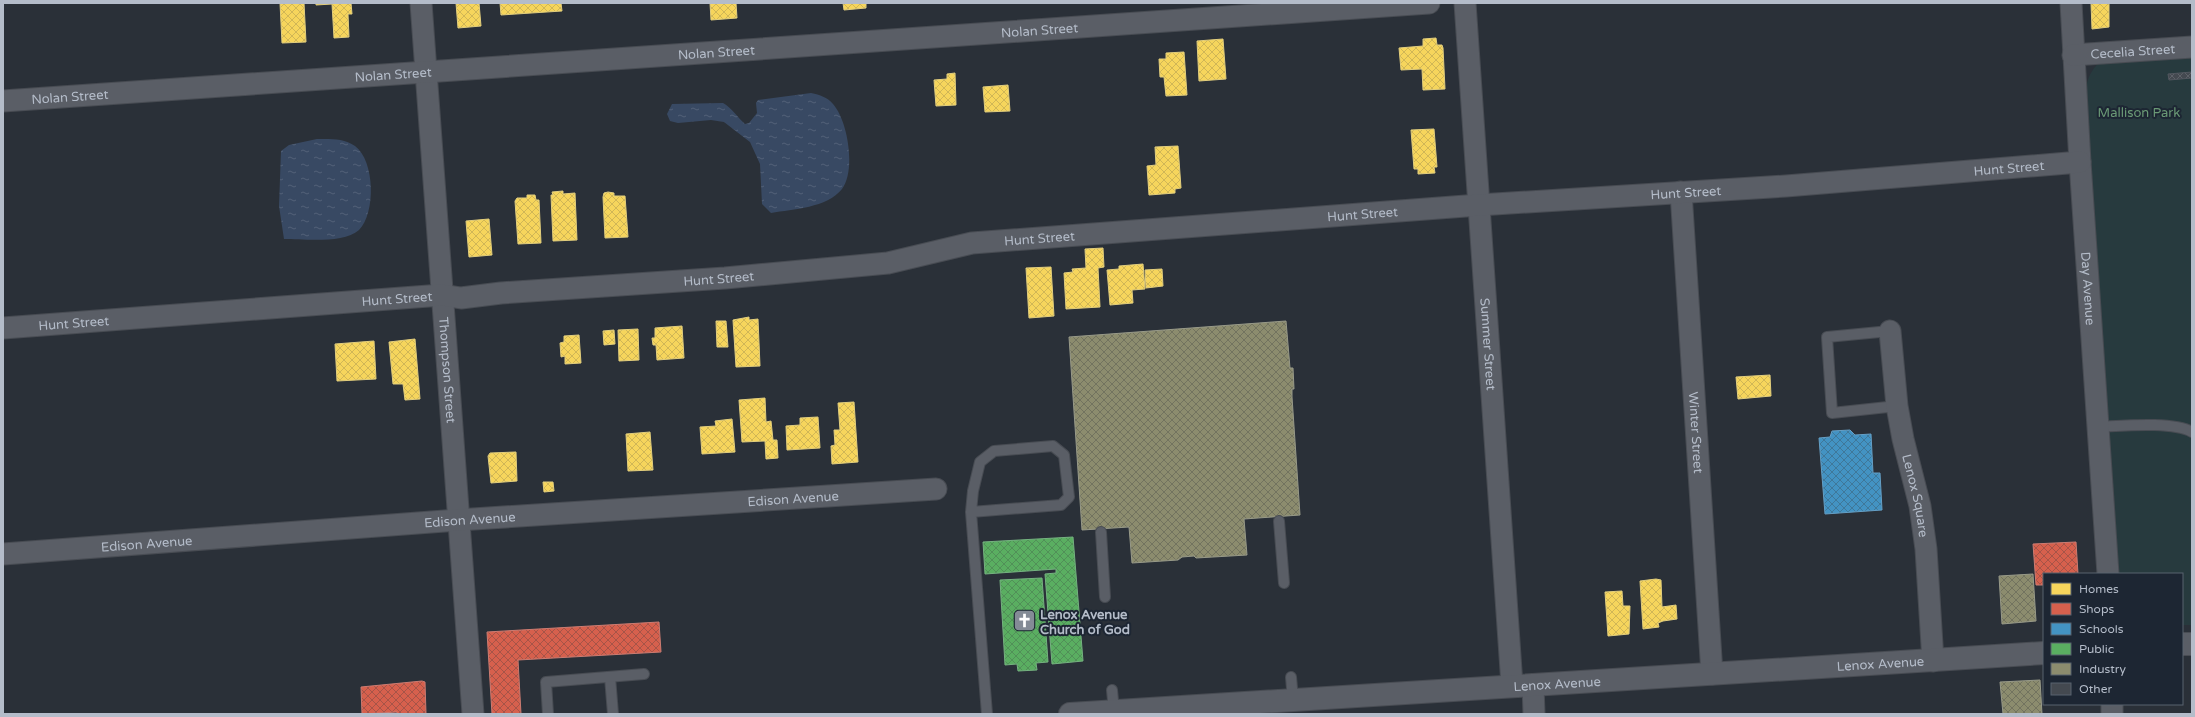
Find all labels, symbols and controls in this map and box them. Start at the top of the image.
street label: Nolan Street [1001,20,1079,41]
street label: Cecelia Street [2090,41,2176,63]
street label: Nolan Street [677,42,755,64]
street label: Nolan Street [354,65,432,86]
street label: Nolan Street [31,87,109,108]
park label: Mallison Park [2098,105,2180,121]
street label: Hunt Street [1973,158,2045,180]
street label: Hunt Street [1650,183,1722,203]
street label: Hunt Street [1327,204,1399,225]
street label: Hunt Street [1004,228,1076,250]
street label: Day Avenue [2077,251,2098,326]
street label: Hunt Street [683,268,755,290]
street label: Hunt Street [361,289,433,310]
street label: Summer Street [1476,298,1499,391]
street label: Hunt Street [38,313,110,334]
street label: Thompson Street [435,316,459,424]
street label: Winter Street [1685,391,1706,474]
street label: Lenox Square [1898,453,1931,538]
street label: Edison Avenue [747,488,839,510]
street label: Edison Avenue [423,509,516,532]
street label: Edison Avenue [100,533,193,556]
legend [2043,573,2183,705]
text: Homes [2079,582,2119,596]
text: Shops [2079,602,2114,616]
place label: Lenox Avenue Church of God [1040,607,1130,638]
church icon: Lenox Avenue Church of God [1011,608,1037,634]
text: Schools [2079,622,2124,636]
text: Public [2079,642,2114,656]
street label: Lenox Avenue [1836,654,1925,675]
text: Industry [2079,662,2126,676]
street label: Lenox Avenue [1513,674,1601,695]
text: Other [2079,682,2112,696]

